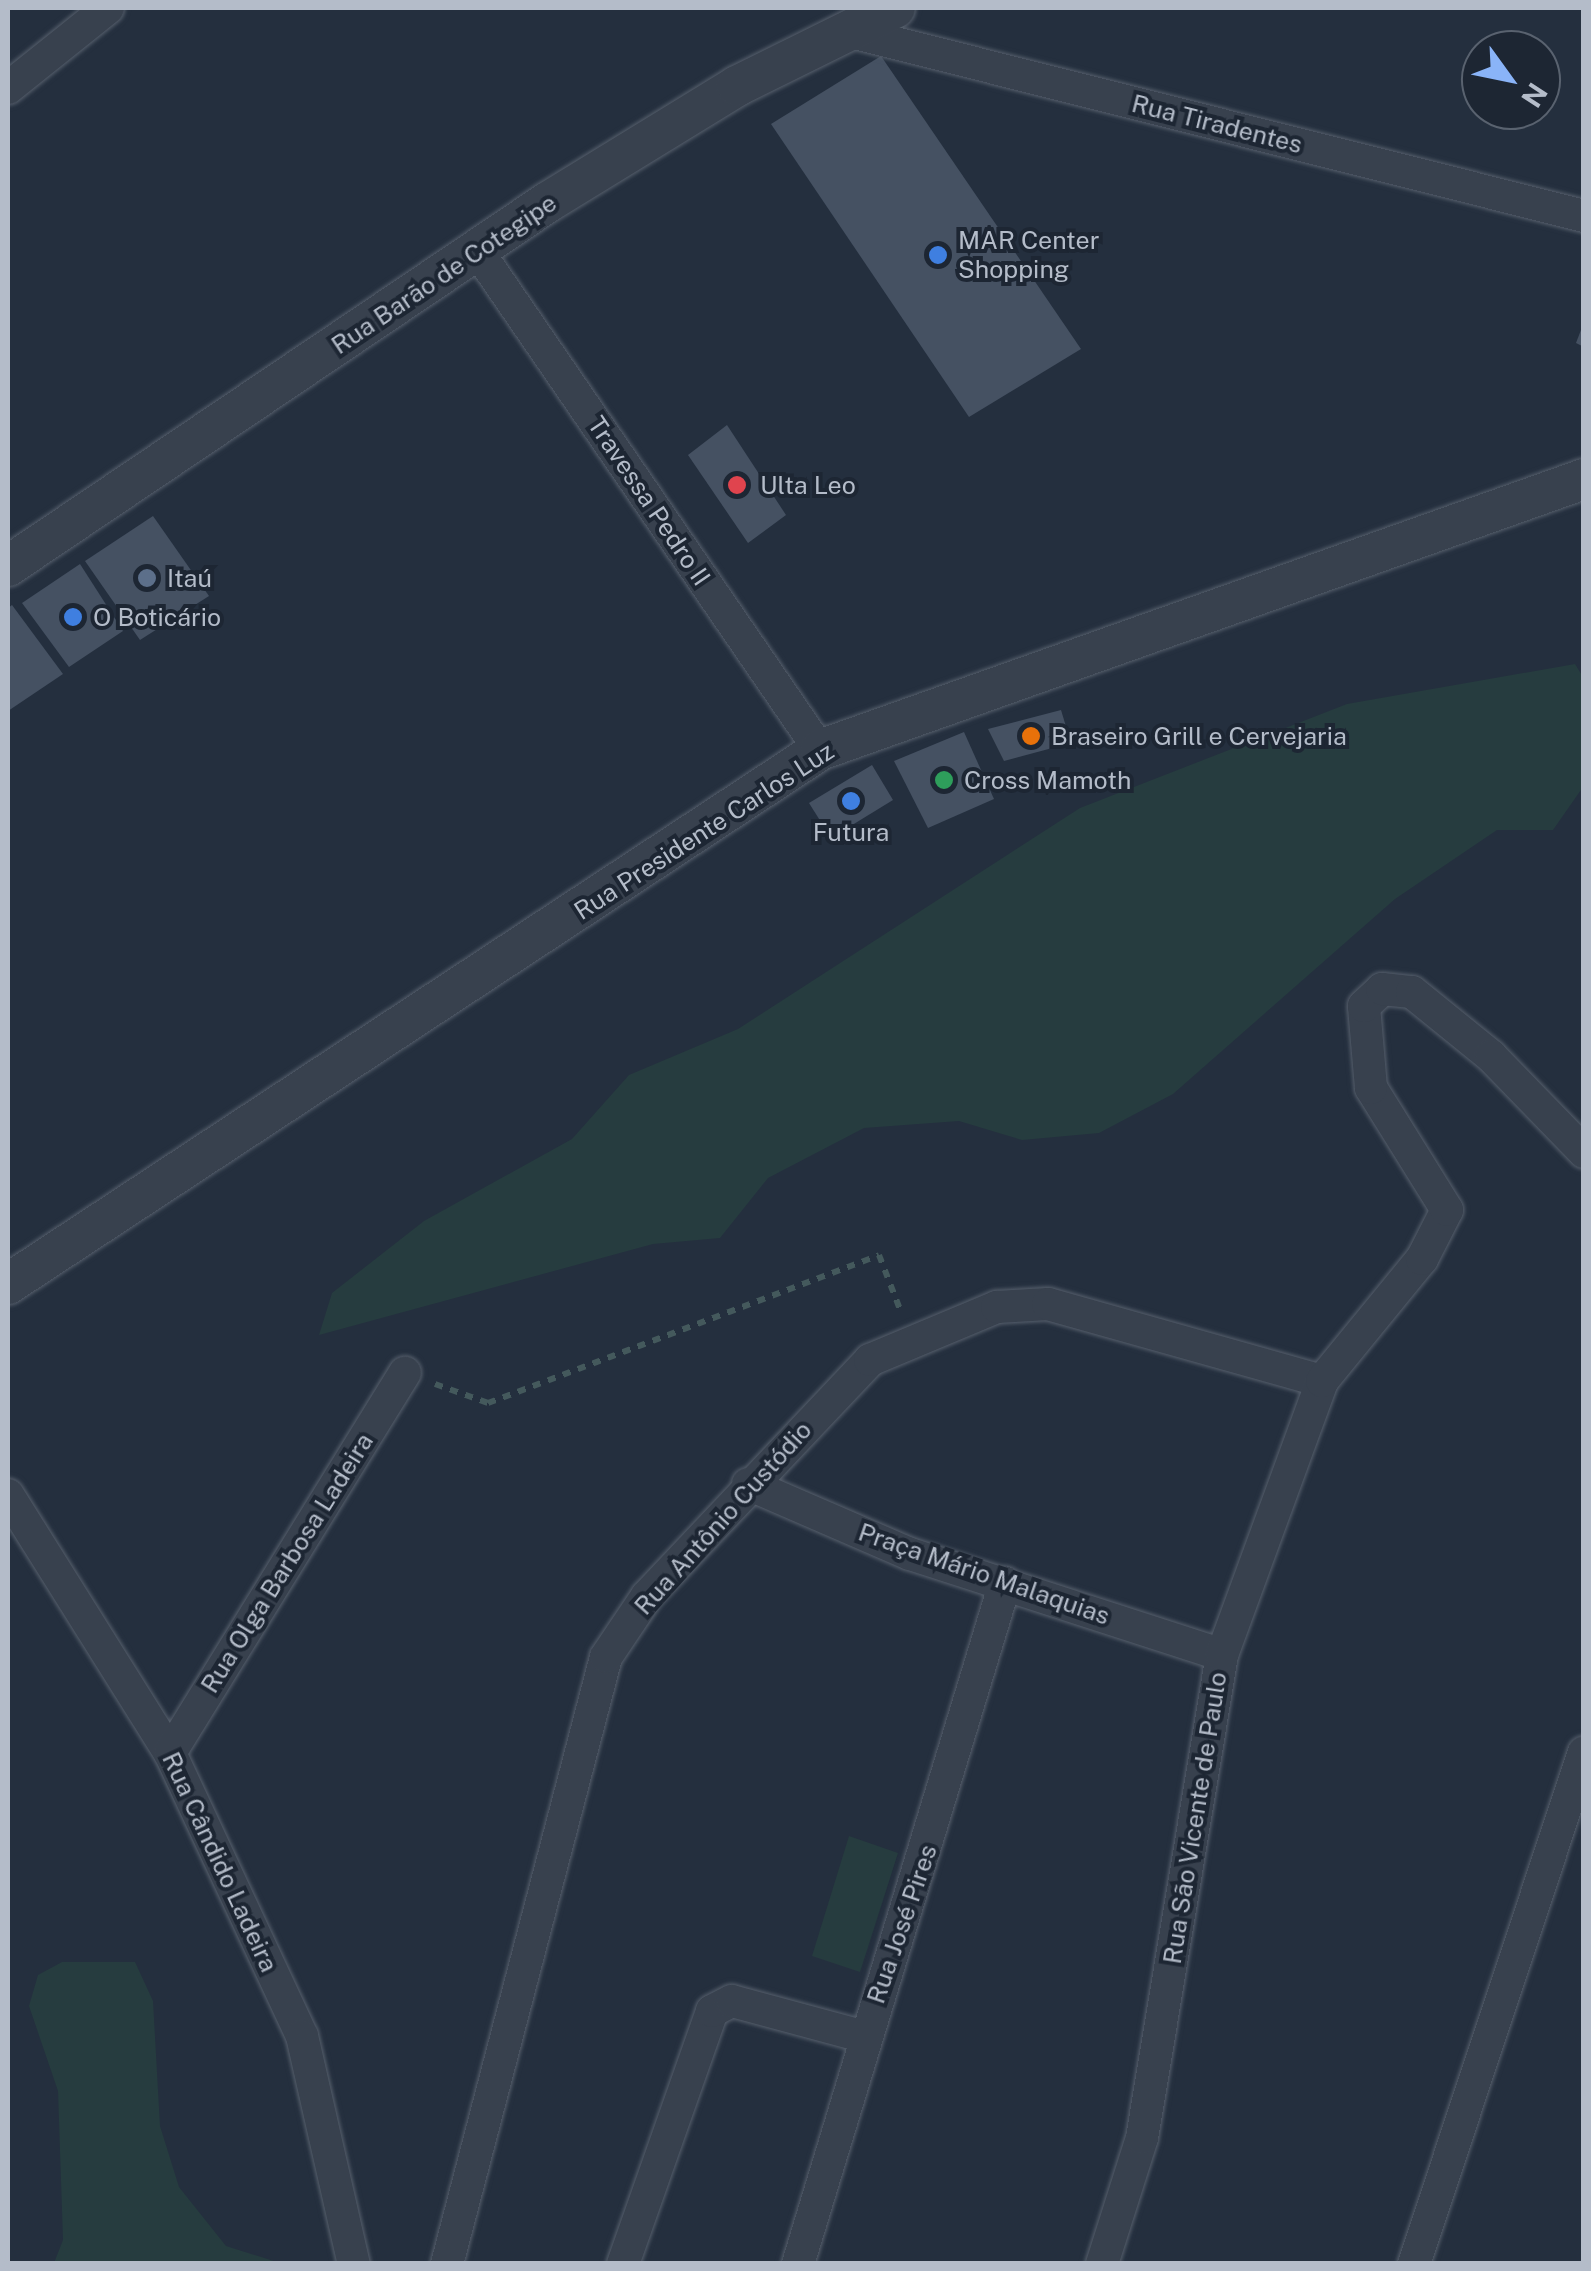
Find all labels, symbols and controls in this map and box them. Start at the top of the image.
north arrow [1461,30,1561,130]
text: N [1515,77,1555,114]
street label: Rua Tiradentes [1129,88,1305,160]
street label: Rua Barão de Cotegipe [326,187,562,361]
place label: MAR Center Shopping [958,226,1099,285]
marker: MAR Center Shopping [927,244,949,266]
street label: Travessa Pedro II [581,411,717,591]
place label: Ulta Leo [760,470,856,500]
marker: Ulta Leo [724,472,750,498]
place label: Itaú [167,563,212,593]
marker: Itaú [136,567,158,589]
place label: O Boticário [93,602,221,632]
marker: O Boticário [62,606,84,628]
place label: Braseiro Grill e Cervejaria [1051,721,1347,751]
marker: Braseiro Grill e Cervejaria [1020,725,1042,747]
street label: Rua Presidente Carlos Luz [569,736,839,926]
place label: Cross Mamoth [964,765,1131,795]
marker: Cross Mamoth [933,769,955,791]
marker: Futura [840,790,862,812]
place label: Futura [813,817,889,847]
street label: Rua Antônio Custódio [628,1415,818,1621]
street label: Rua Olga Barbosa Ladeira [195,1428,379,1698]
street label: Praça Mário Malaquias [854,1517,1114,1631]
street label: Rua São Vicente de Paulo [1157,1669,1233,1967]
street label: Rua Cândido Ladeira [156,1747,284,1977]
street label: Rua José Pires [861,1840,943,2008]

